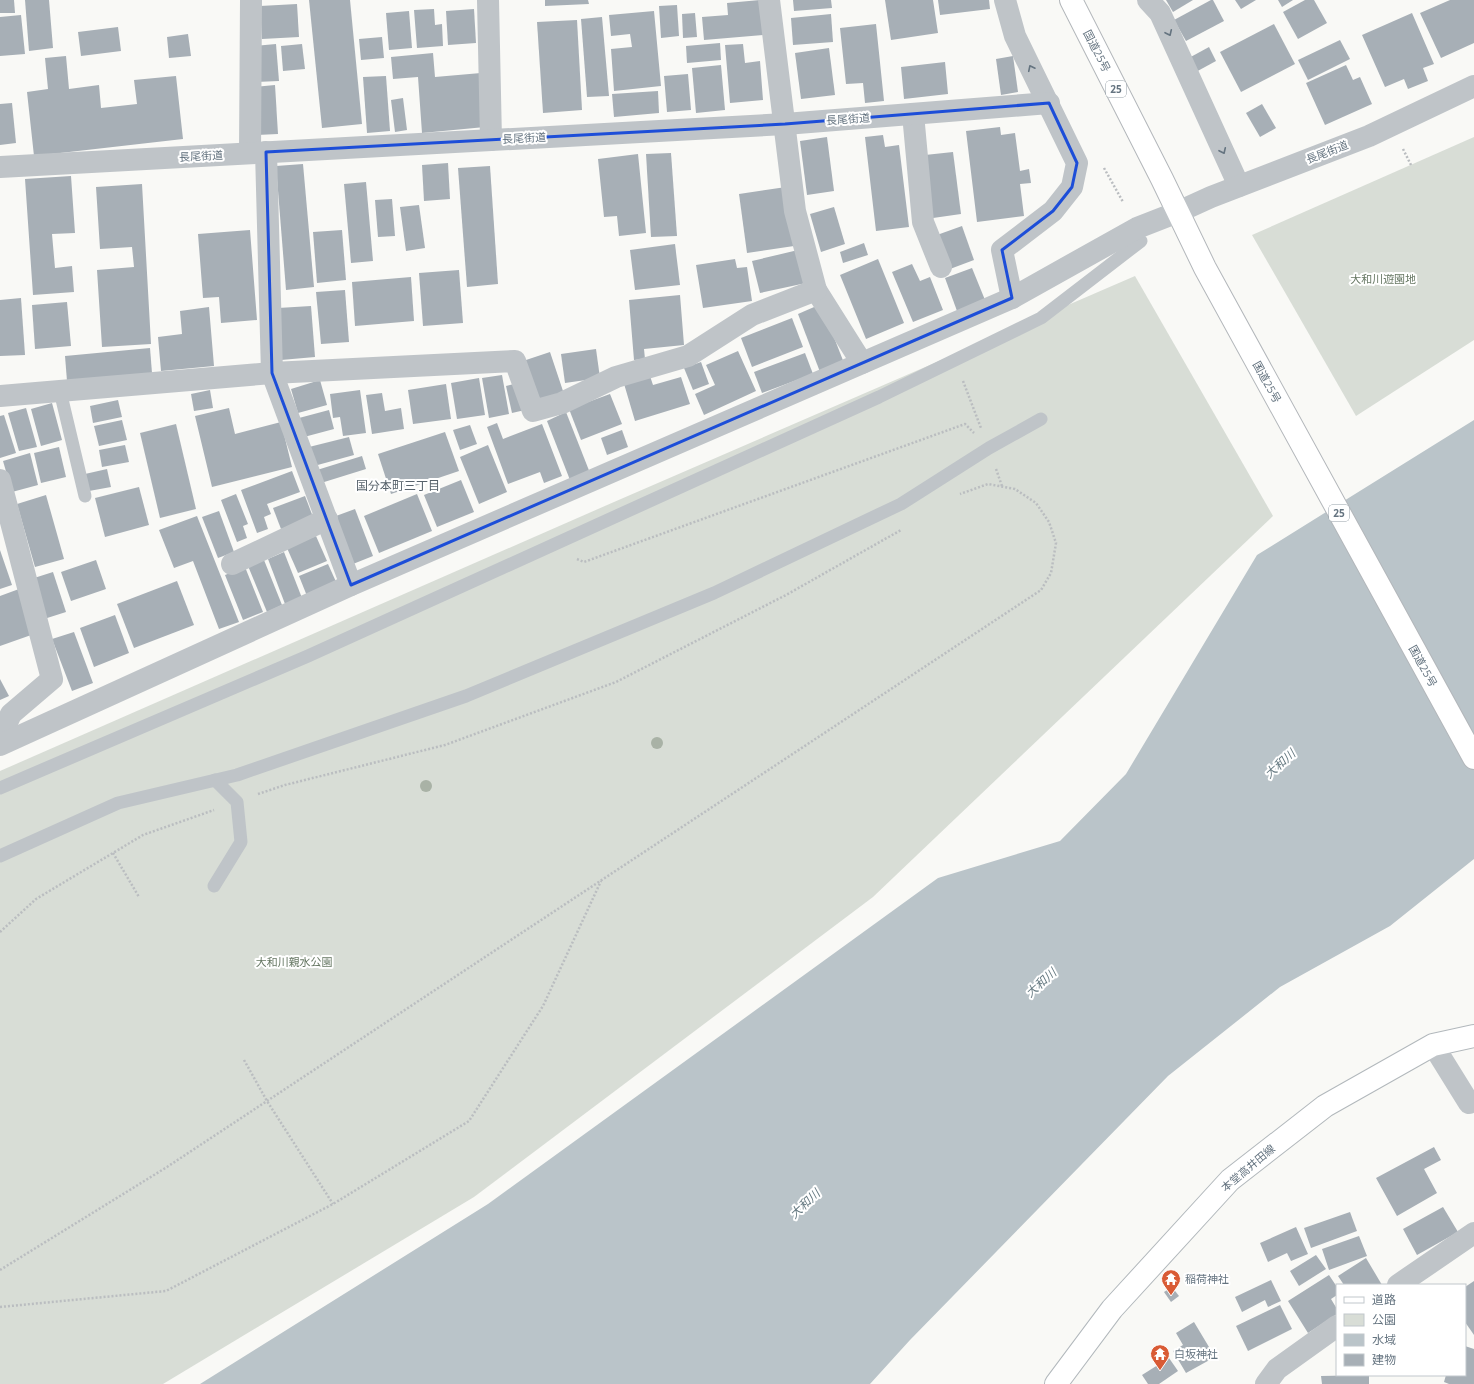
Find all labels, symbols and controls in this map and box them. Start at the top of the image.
street label: 国道25号 [1080,27,1114,74]
one-way arrow [1164,28,1172,36]
one-way arrow [1028,65,1036,73]
road number: 25 [1106,81,1126,97]
street label: 長尾街道 [825,109,870,128]
street label: 長尾街道 [502,129,546,146]
street label: 長尾街道 [1304,137,1350,166]
one-way arrow [1218,146,1226,154]
street label: 長尾街道 [179,147,223,164]
park label: 大和川遊園地 [1350,271,1416,286]
street label: 国道25号 [1250,358,1285,405]
district label: 国分本町三丁目 [356,477,440,494]
road number: 25 [1329,505,1349,521]
street label: 国道25号 [1406,642,1441,689]
water label: 大和川 [1261,744,1300,782]
park label: 大和川親水公園 [256,954,333,969]
water label: 大和川 [1022,963,1061,1001]
street label: 本堂高井田線 [1218,1141,1278,1195]
water label: 大和川 [786,1184,825,1222]
temple icon: 稲荷神社 [1160,1268,1182,1296]
place label: 稲荷神社 [1185,1271,1229,1286]
legend [1336,1284,1466,1376]
text: 道路 [1372,1291,1396,1308]
text: 公園 [1372,1311,1396,1328]
text: 水域 [1372,1331,1396,1348]
temple icon: 白坂神社 [1149,1343,1171,1371]
place label: 白坂神社 [1174,1346,1218,1361]
text: 建物 [1372,1351,1396,1368]

